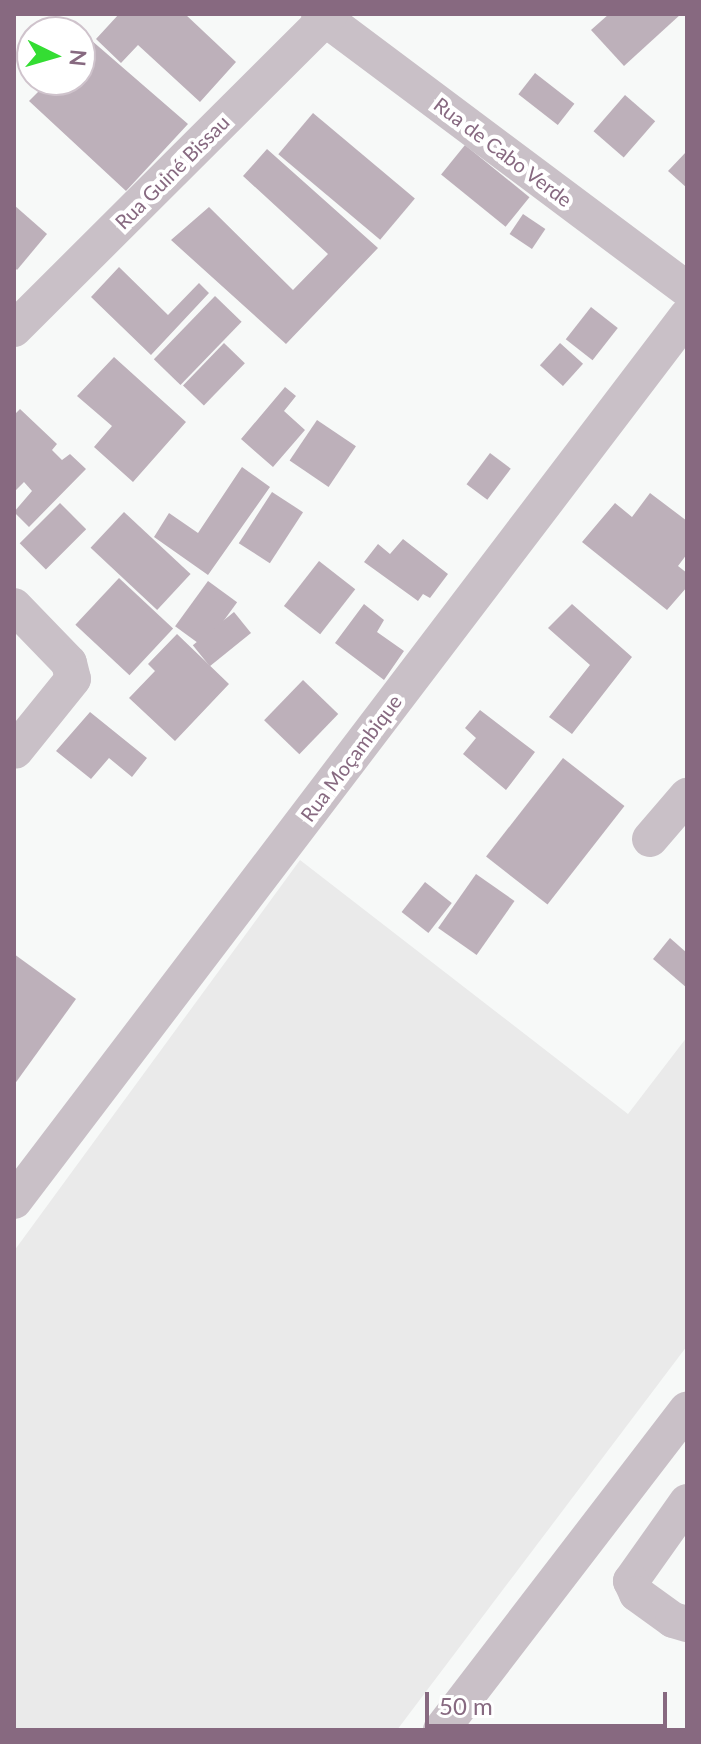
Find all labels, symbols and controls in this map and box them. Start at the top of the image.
north arrow [16,16,96,96]
text: N [64,48,93,68]
street label: Rua de Cabo Verde [429,92,577,212]
street label: Rua Guiné Bissau [110,110,234,234]
street label: Rua Moçambique [295,690,407,826]
scale bar [429,1676,671,1726]
text: 50 m [439,1691,493,1720]

